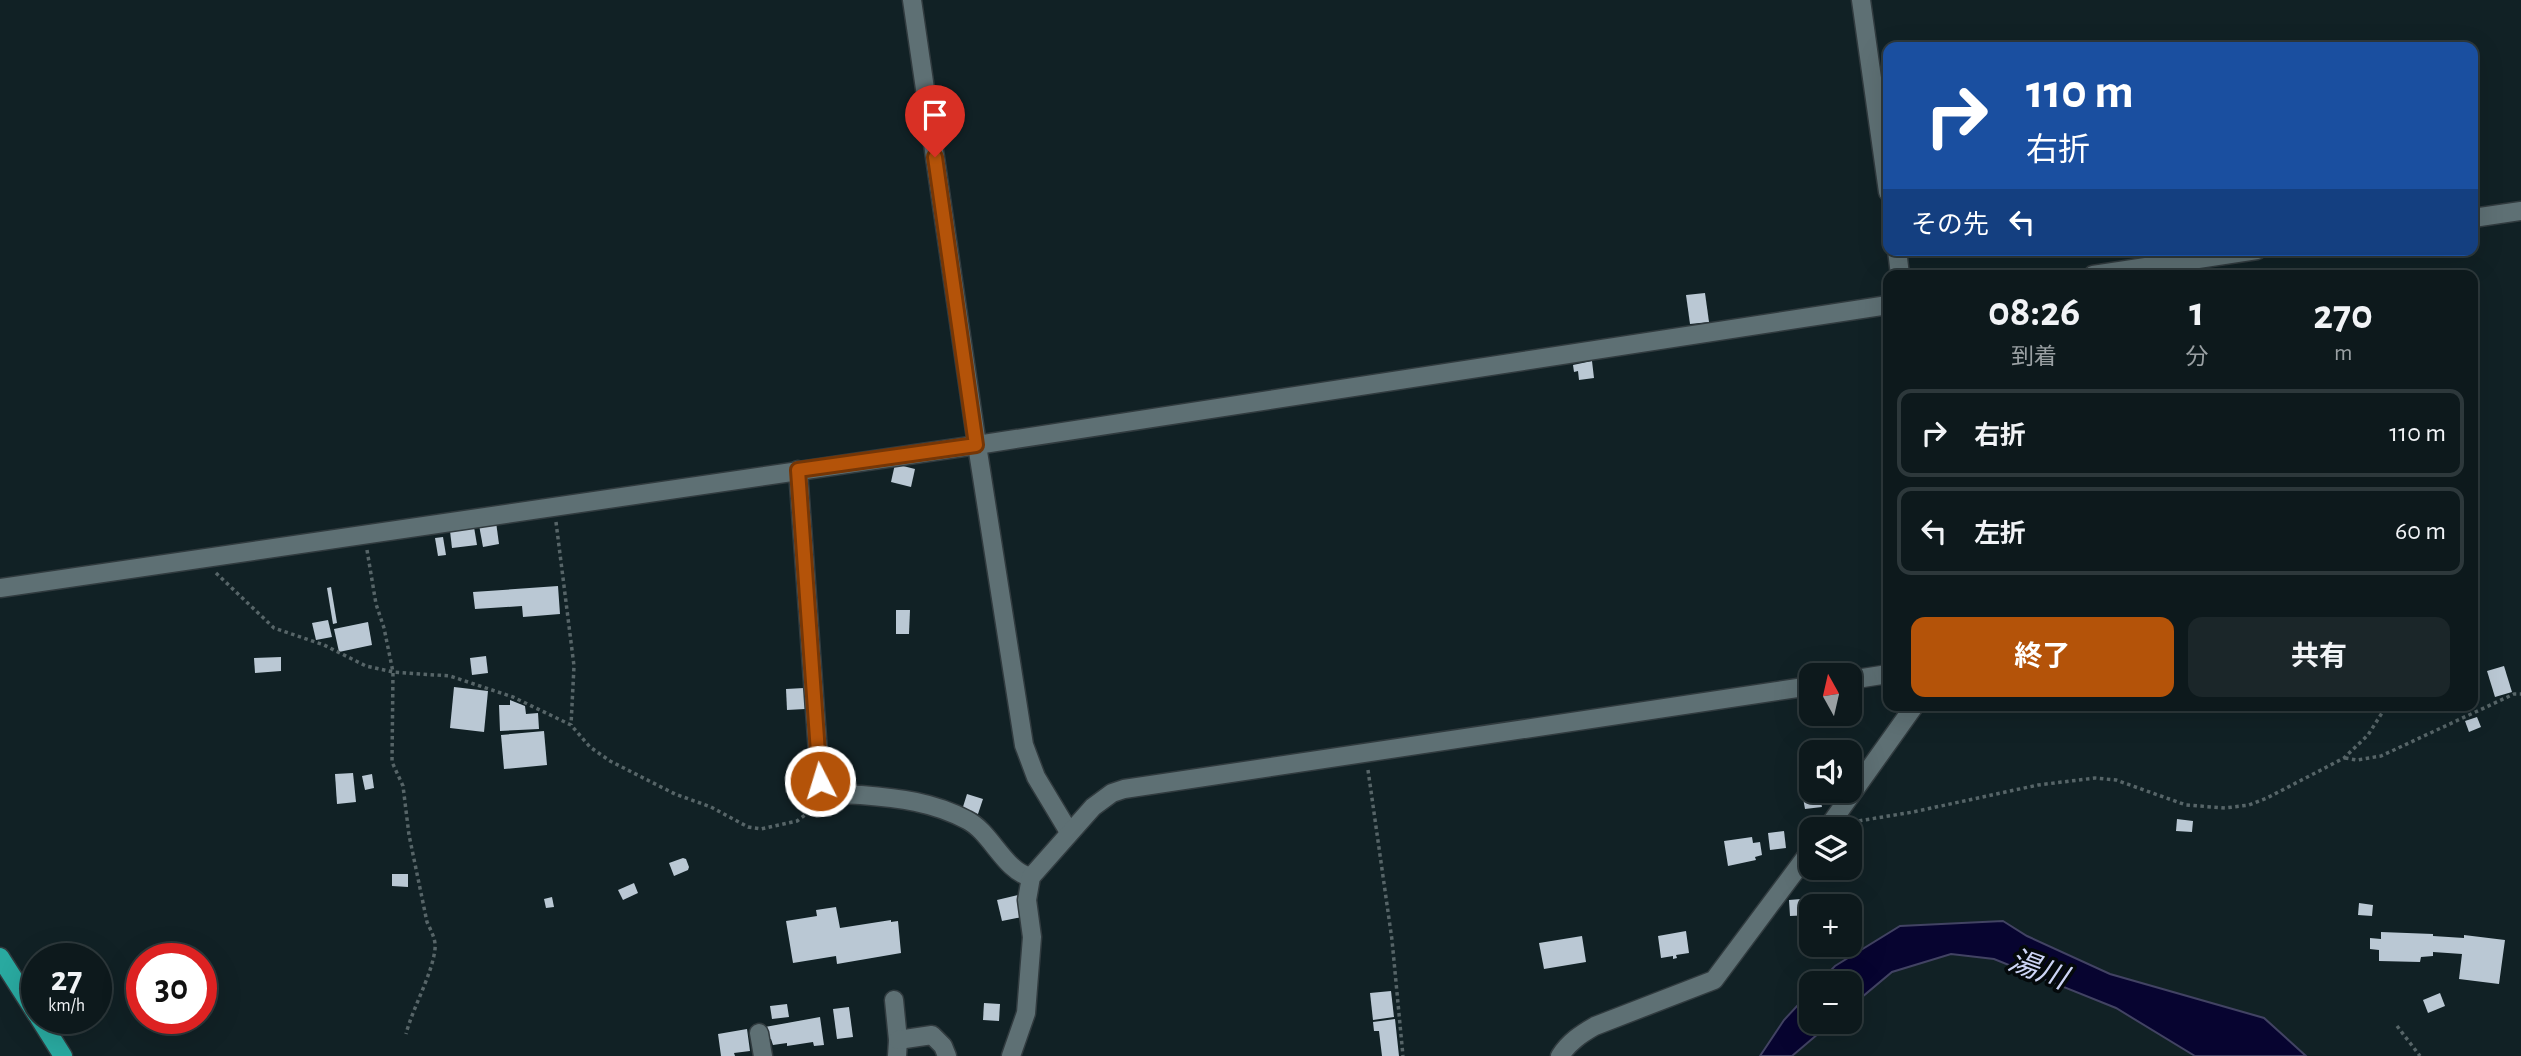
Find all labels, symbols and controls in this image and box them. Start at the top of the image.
text: 110 m [2026,68,2134,117]
icon: right [1911,70,2002,161]
pin [905,85,965,157]
icon: arrive [916,96,954,134]
text: 右折 [2026,134,2090,166]
icon: left [2003,203,2041,241]
text: その先 [1911,212,1989,238]
text: 08:26 [1988,291,2080,333]
text: 1 [2189,291,2204,333]
text: 270 [2313,294,2373,336]
text: m [2334,342,2352,365]
text: 到着 [2011,346,2057,369]
text: 分 [2185,346,2208,369]
icon: right [1915,414,1953,452]
text: 110 m [2389,420,2446,446]
text: 右折 [1974,423,2026,449]
icon: left [1915,512,1953,550]
text: 60 m [2395,518,2446,544]
text: 左折 [1974,521,2026,547]
button: 終了 [1911,617,2174,697]
button: 共有 [2188,617,2450,697]
north arrow [1799,663,1862,726]
map controls [1799,663,1862,1034]
button: sound [1799,740,1862,803]
position arrow [783,744,857,818]
button: layers [1799,817,1862,880]
button: + [1799,894,1862,957]
speed limit sign: 30 [126,943,217,1034]
water label: 湯川 [2004,945,2074,995]
text: 27 [51,962,82,997]
button: − [1799,971,1862,1034]
text: km/h [48,997,85,1015]

